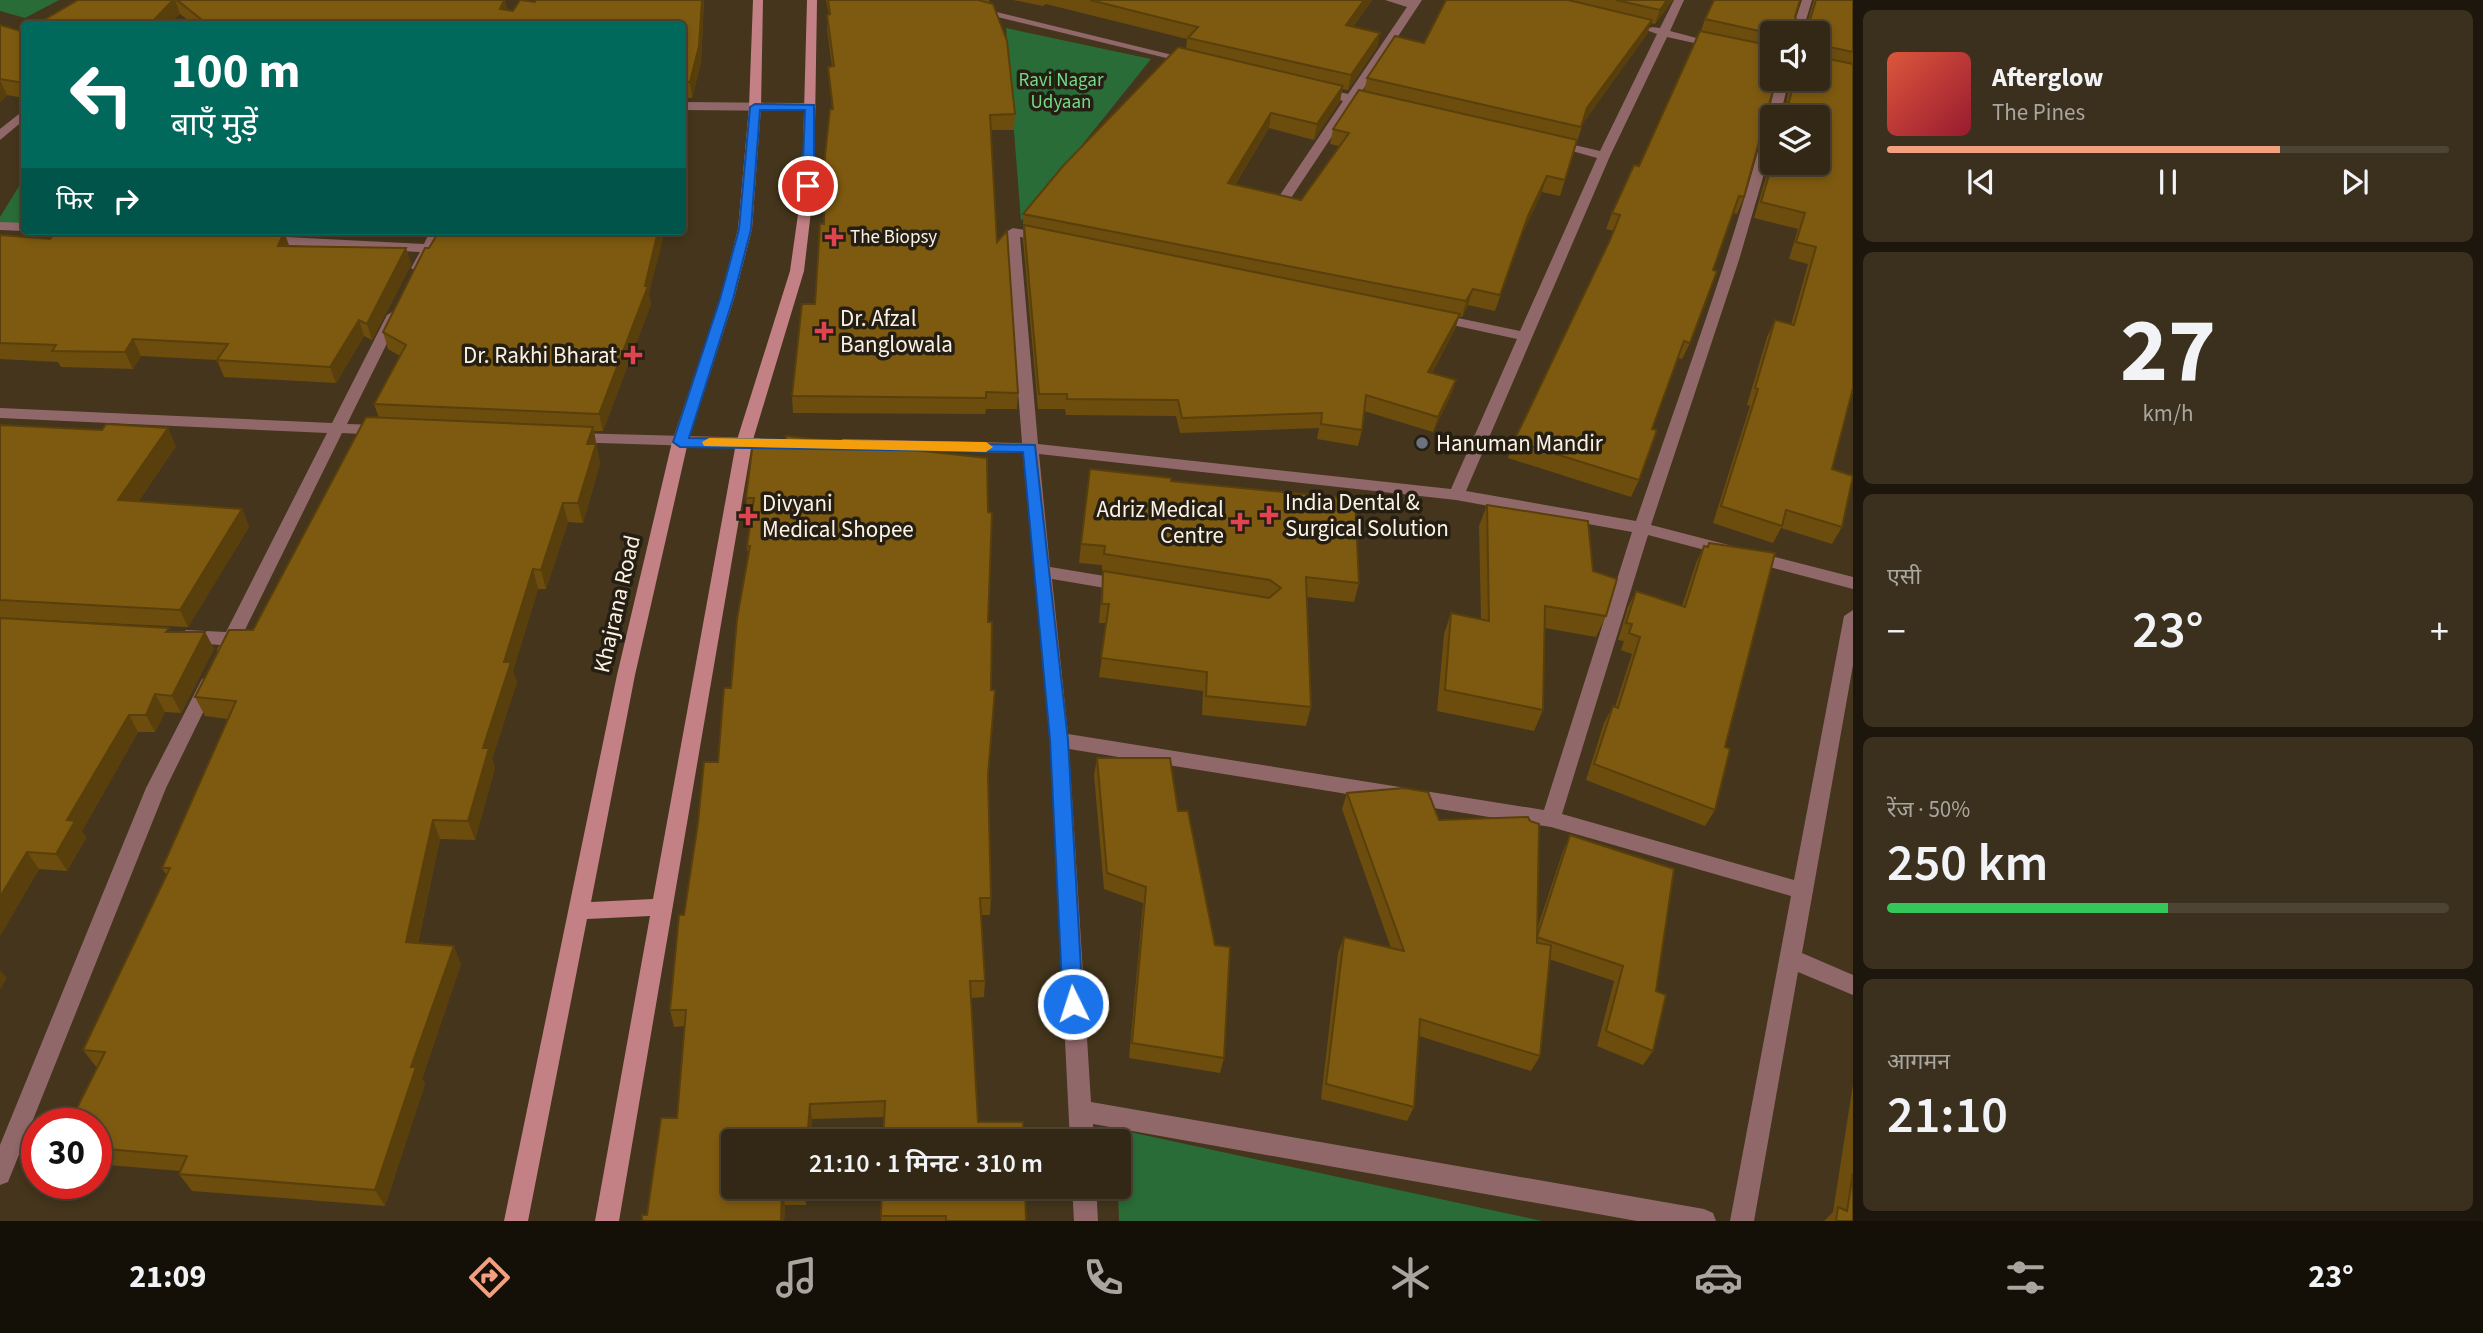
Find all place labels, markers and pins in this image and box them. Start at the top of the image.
pin [778,156,838,216]
place label: The Biopsy [850,224,937,251]
marker: The Biopsy [824,227,844,247]
place label: Dr. Afzal Banglowala [840,302,953,361]
marker: Dr. Afzal Banglowala [814,321,834,341]
place label: Dr. Rakhi Bharat [463,339,617,372]
marker: Dr. Rakhi Bharat [623,345,643,365]
place label: Hanuman Mandir [1436,427,1604,460]
marker: Hanuman Mandir [1414,435,1430,451]
place label: India Dental & Surgical Solution [1285,486,1449,545]
place label: Divyani Medical Shopee [762,487,914,546]
place label: Adriz Medical Centre [1096,493,1224,552]
marker: India Dental & Surgical Solution [1259,505,1279,525]
marker: Divyani Medical Shopee [740,508,756,524]
marker: Adriz Medical Centre [1230,512,1250,532]

